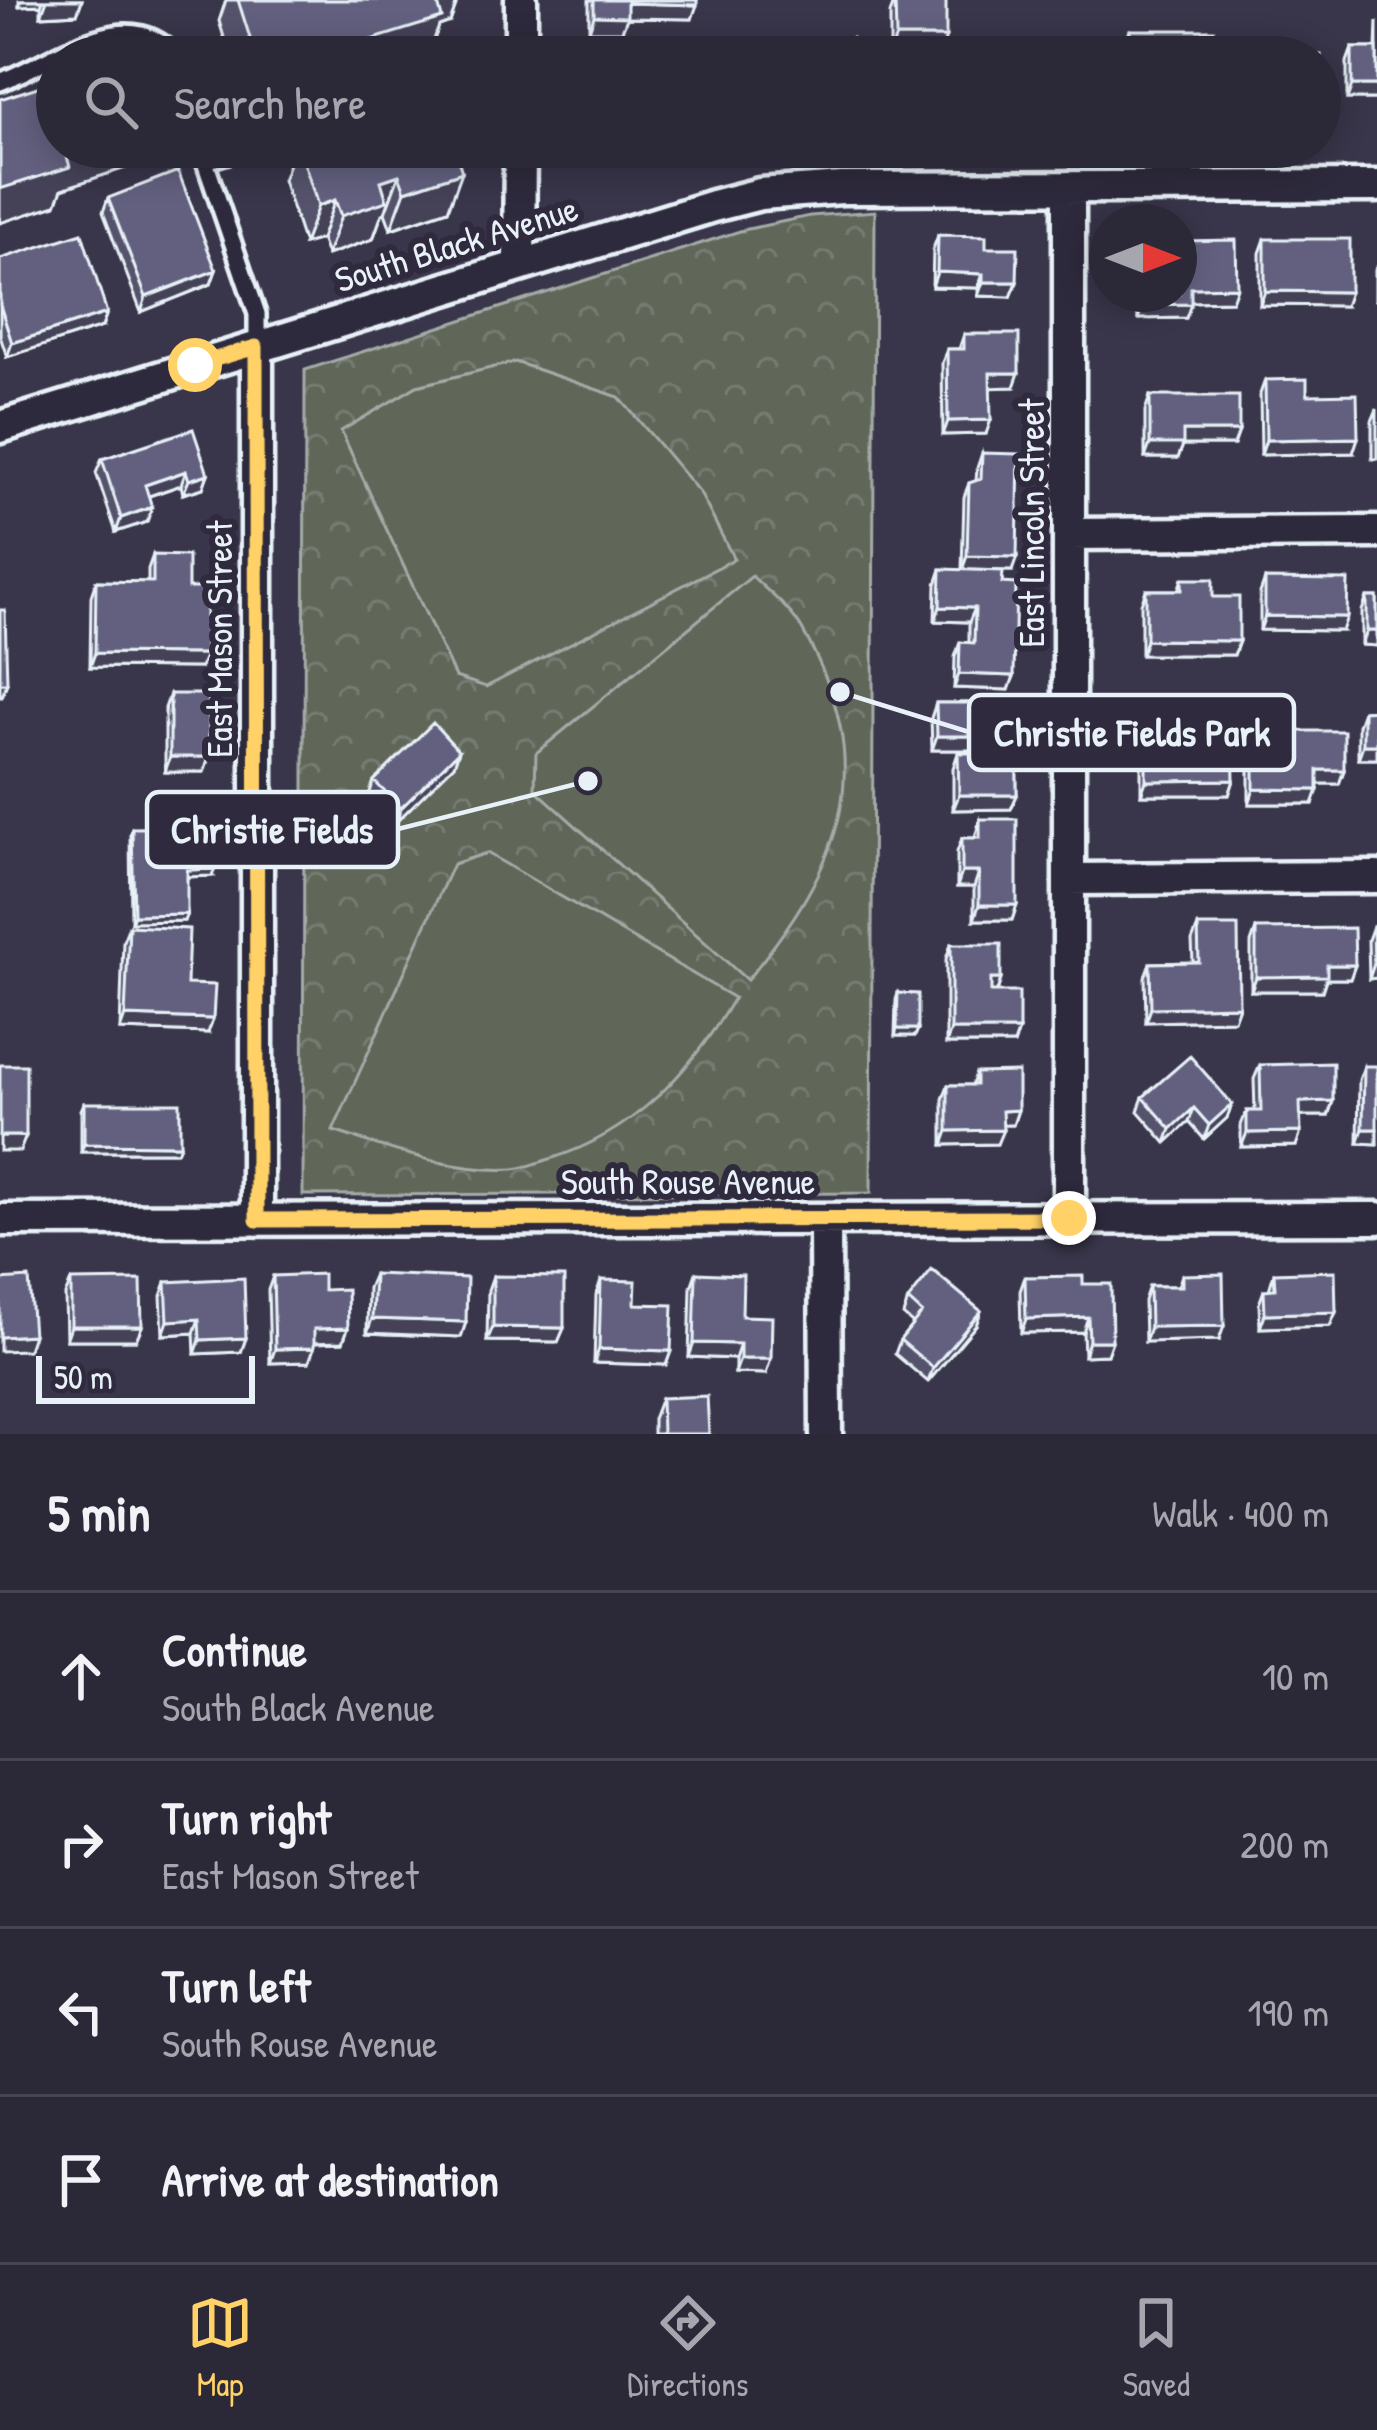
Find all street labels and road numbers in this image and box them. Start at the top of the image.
street label: South Black Avenue [329,183,583,303]
street label: East Lincoln Street [1006,398,1055,647]
street label: East Mason Street [194,520,243,757]
street label: South Rouse Avenue [561,1156,815,1205]

